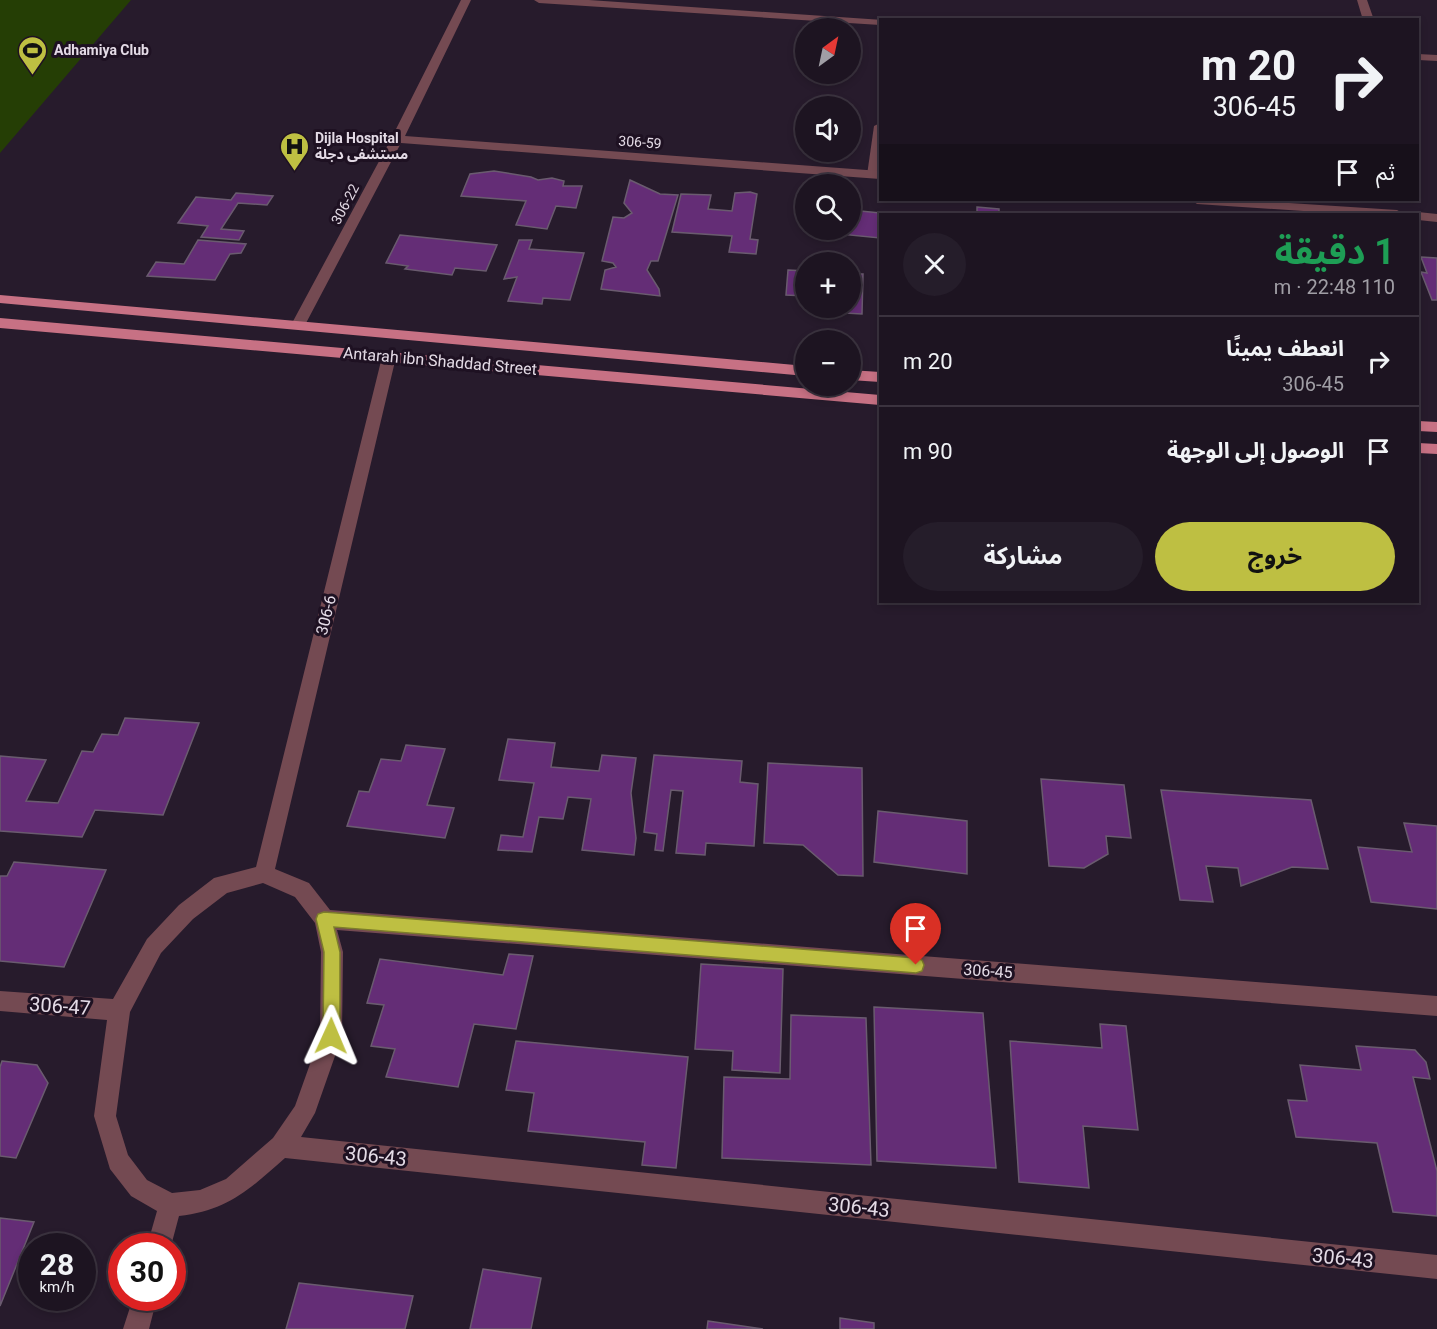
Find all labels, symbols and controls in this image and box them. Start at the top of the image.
north arrow [795,18,861,84]
map controls [795,18,861,396]
sports icon: Adhamiya Club [17,34,49,76]
text: 20 m [1201,41,1296,90]
place label: Adhamiya Club [54,42,149,58]
icon: right [1317,42,1395,120]
text: 306-45 [1213,91,1296,123]
button: sound [795,96,861,162]
hospital icon: Dijla Hospital مستشفى دجلة [278,130,310,172]
place label: Dijla Hospital مستشفى دجلة [315,130,408,162]
street label: 306-59 [618,133,662,151]
icon: arrive [1331,156,1364,189]
text: ثم [1376,160,1395,185]
button: search [795,174,861,240]
street label: 306-22 [328,181,362,227]
text: 1 دقيقة [1275,231,1395,273]
button: close [903,233,966,296]
button: + [795,252,861,318]
text: 110 m · 22:48 [1274,275,1395,299]
button: − [795,330,861,396]
text: انعطف يمينًا [1226,336,1344,361]
street label: Antarah ibn Shaddad Street [342,343,538,379]
icon: right [1362,345,1395,378]
text: 20 m [903,349,953,374]
text: 306-45 [1282,372,1344,396]
icon: arrive [1362,435,1395,468]
text: الوصول إلى الوجهة [1167,438,1344,463]
text: 90 m [903,439,953,464]
button: مشاركة [903,522,1143,591]
button: خروج [1155,522,1395,591]
street label: 306-6 [312,593,340,637]
pin [890,903,941,965]
icon: arrive [899,912,932,945]
street label: 306-45 [963,960,1013,982]
street label: 306-47 [28,992,92,1020]
position arrow [299,1004,363,1068]
street label: 306-43 [344,1141,408,1171]
street label: 306-43 [827,1192,891,1222]
speed limit sign: 30 [108,1233,186,1311]
street label: 306-43 [1311,1243,1375,1273]
text: 28 [40,1247,74,1282]
text: km/h [39,1278,75,1296]

